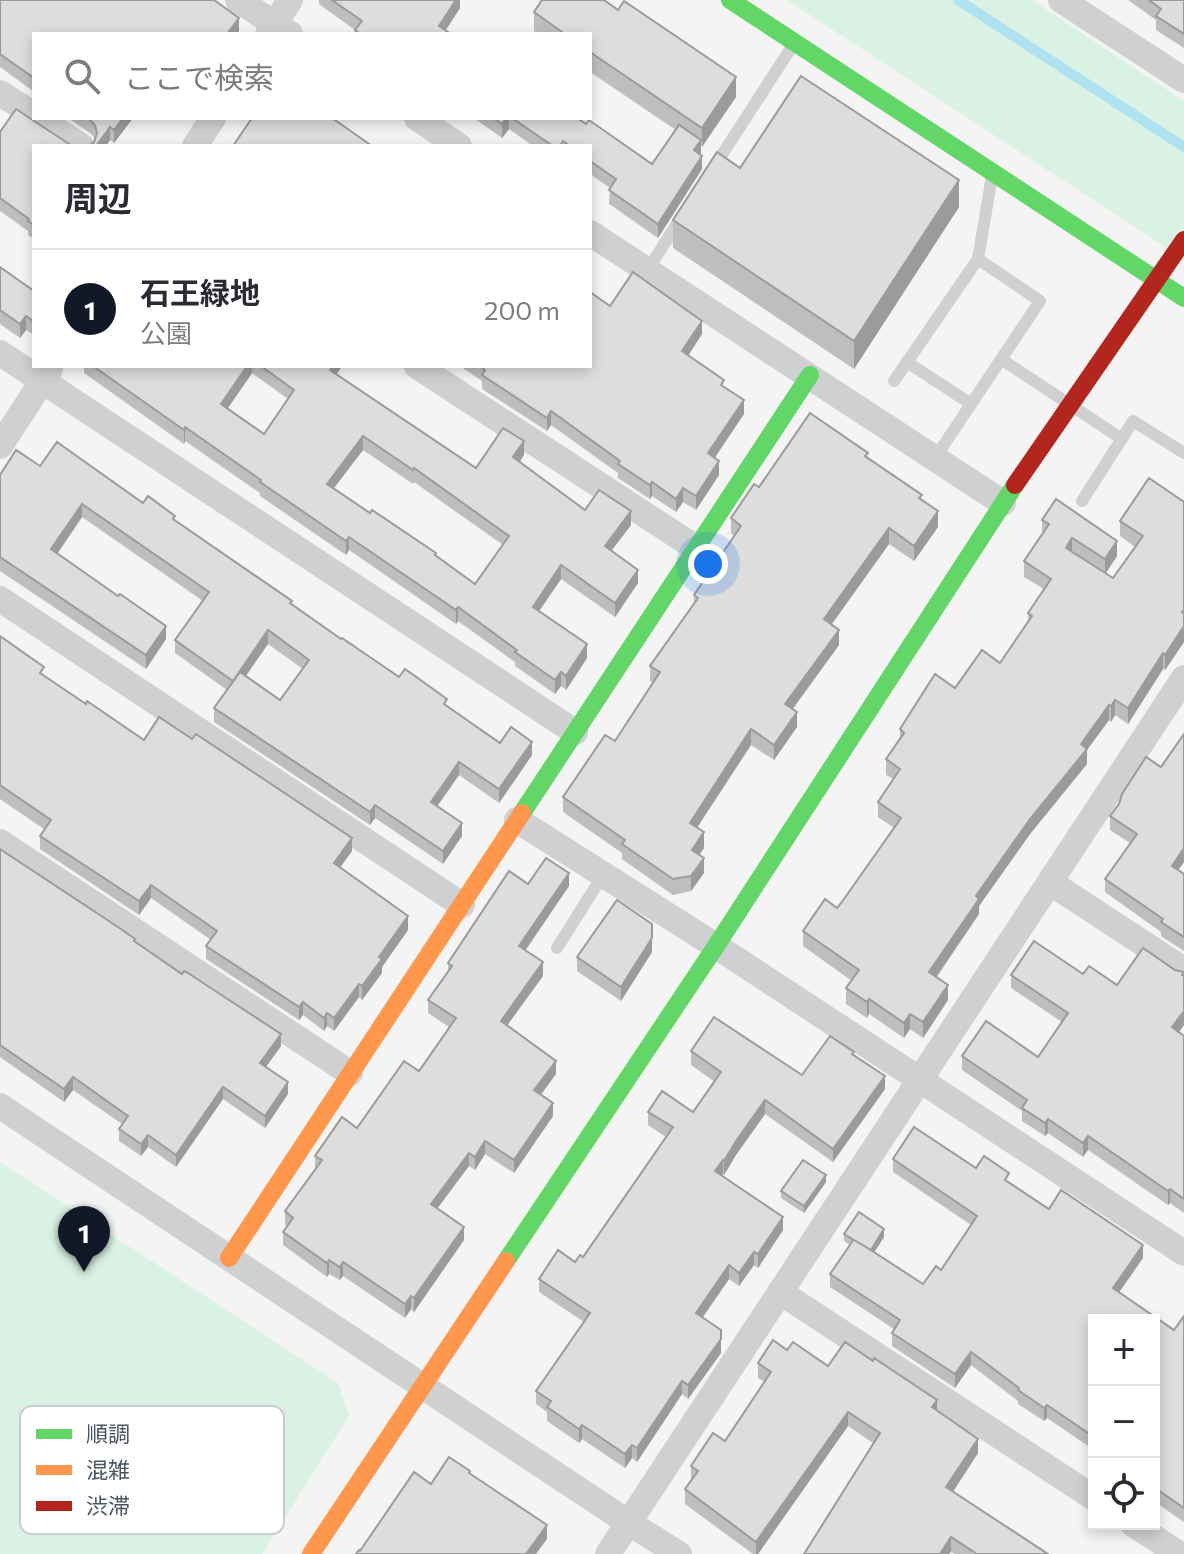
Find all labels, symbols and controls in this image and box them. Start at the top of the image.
search box [32,32,592,120]
icon: search [60,54,104,98]
text: ここで検索 [124,58,274,95]
text: 周辺 [64,176,132,218]
text: 石王緑地 [140,273,260,310]
text: 1 [84,294,96,325]
text: 200 m [484,294,560,325]
text: 公園 [140,317,192,348]
your location [688,544,728,584]
pin: 1 [58,1206,110,1272]
map controls [1088,1314,1160,1530]
button: + [1088,1314,1160,1386]
button: − [1088,1386,1160,1458]
legend [20,1406,284,1534]
text: 順調 [86,1420,130,1447]
text: 混雑 [86,1456,130,1483]
button: locate [1088,1458,1160,1530]
text: 渋滞 [86,1492,130,1519]

